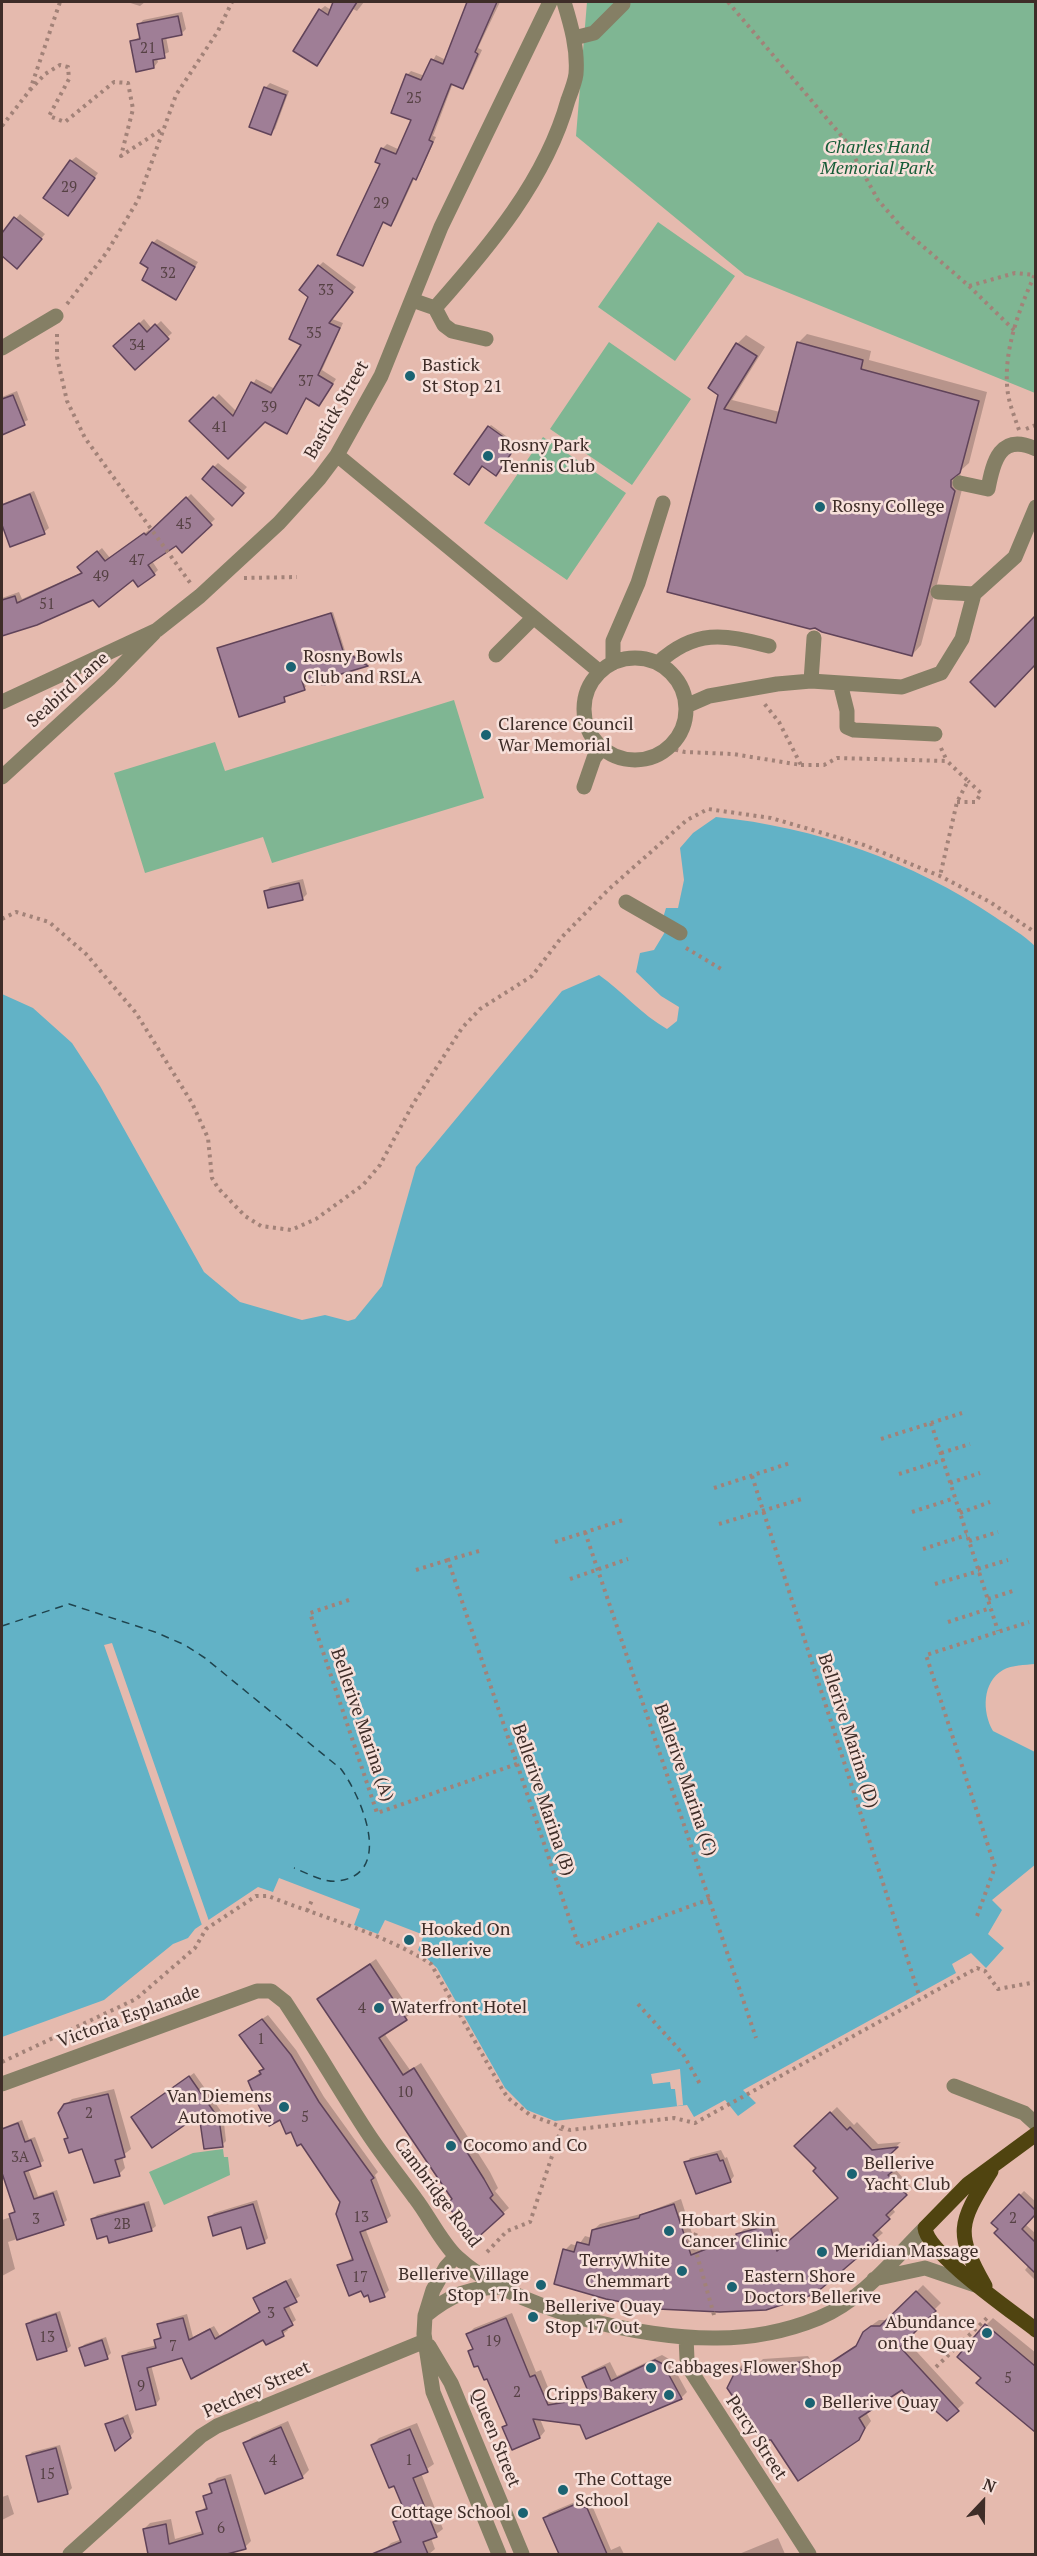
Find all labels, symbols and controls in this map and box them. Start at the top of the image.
house number: 21 [140,40,156,58]
house number: 25 [406,90,422,108]
park label: Charles Hand Memorial Park [820,137,934,180]
house number: 29 [61,179,77,197]
house number: 29 [373,195,389,213]
house number: 32 [160,265,176,283]
house number: 33 [318,282,334,300]
house number: 35 [306,325,322,343]
house number: 34 [129,337,145,355]
place label: Bastick St Stop 21 [422,355,503,398]
street label: Bastick Street [300,357,374,463]
marker: Bastick St Stop 21 [403,369,417,383]
house number: 37 [298,373,314,391]
house number: 39 [261,399,277,417]
house number: 41 [212,419,228,437]
place label: Rosny Park Tennis Club [500,435,595,478]
marker: Rosny Park Tennis Club [481,449,495,463]
place label: Rosny College [832,496,945,518]
marker: Rosny College [813,500,827,514]
house number: 45 [176,516,192,534]
house number: 47 [129,552,145,570]
house number: 49 [93,568,109,586]
house number: 51 [39,596,55,614]
place label: Rosny Bowls Club and RSLA [303,646,422,688]
street label: Seabird Lane [22,648,114,732]
marker: Rosny Bowls Club and RSLA [284,660,298,674]
place label: Clarence Council War Memorial [498,714,634,756]
marker: Clarence Council War Memorial [479,728,493,742]
street label: Bellerive Marina (A) [326,1646,398,1804]
street label: Bellerive Marina (D) [813,1651,883,1811]
street label: Bellerive Marina (C) [649,1701,721,1859]
street label: Bellerive Marina (B) [507,1721,579,1879]
place label: Hooked On Bellerive [421,1919,511,1962]
marker: Hooked On Bellerive [402,1933,416,1947]
street label: Victoria Esplanade [55,1981,203,2053]
place label: Waterfront Hotel [391,1997,527,2019]
house number: 4 [358,2000,366,2018]
marker: Waterfront Hotel [372,2001,386,2015]
house number: 1 [257,2031,265,2049]
house number: 10 [397,2084,413,2102]
place label: Van Diemens Automotive [167,2086,272,2128]
marker: Van Diemens Automotive [277,2100,291,2114]
house number: 2 [85,2105,93,2123]
house number: 5 [301,2109,309,2127]
street label: Cambridge Road [389,2134,485,2252]
place label: Cocomo and Co [463,2135,587,2157]
marker: Cocomo and Co [444,2139,458,2153]
house number: 3A [11,2149,29,2167]
place label: Bellerive Yacht Club [864,2153,950,2196]
marker: Bellerive Yacht Club [845,2167,859,2181]
house number: 13 [353,2209,369,2227]
place label: Hobart Skin Cancer Clinic [681,2210,788,2252]
house number: 2 [1009,2210,1017,2228]
house number: 3 [32,2211,40,2229]
house number: 2B [113,2216,131,2234]
marker: Hobart Skin Cancer Clinic [662,2224,676,2238]
place label: Meridian Massage [834,2241,978,2263]
marker: Meridian Massage [815,2245,829,2259]
place label: TerryWhite Chemmart [579,2250,670,2292]
place label: Bellerive Village Stop 17 In [398,2264,529,2306]
marker: TerryWhite Chemmart [675,2264,689,2278]
place label: Eastern Shore Doctors Bellerive [744,2266,881,2308]
house number: 17 [352,2269,368,2287]
marker: Bellerive Village Stop 17 In [534,2278,548,2292]
marker: Eastern Shore Doctors Bellerive [725,2280,739,2294]
place label: Bellerive Quay Stop 17 Out [545,2296,661,2338]
house number: 3 [267,2305,275,2323]
marker: Bellerive Quay Stop 17 Out [526,2310,540,2324]
place label: Abundance on the Quay [877,2312,975,2354]
marker: Abundance on the Quay [980,2326,994,2340]
house number: 13 [39,2329,55,2347]
house number: 19 [485,2333,501,2351]
house number: 7 [169,2338,177,2356]
street label: Petchey Street [200,2357,314,2423]
place label: Cabbages Flower Shop [663,2357,842,2379]
marker: Cabbages Flower Shop [644,2361,658,2375]
house number: 5 [1004,2370,1012,2388]
house number: 9 [137,2378,145,2396]
house number: 2 [513,2384,521,2402]
place label: Cripps Bakery [546,2384,657,2406]
street label: Queen Street [465,2385,525,2491]
marker: Cripps Bakery [662,2388,676,2402]
street label: Percy Street [721,2392,791,2484]
place label: Bellerive Quay [822,2392,938,2414]
marker: Bellerive Quay [803,2396,817,2410]
house number: 4 [269,2452,277,2470]
house number: 1 [405,2452,413,2470]
house number: 15 [39,2466,55,2484]
place label: The Cottage School [575,2469,672,2512]
north arrow [953,2472,1013,2532]
text: N [980,2473,999,2498]
marker: The Cottage School [556,2483,570,2497]
place label: Cottage School [391,2502,511,2524]
marker: Cottage School [516,2506,530,2520]
house number: 6 [217,2520,225,2538]

